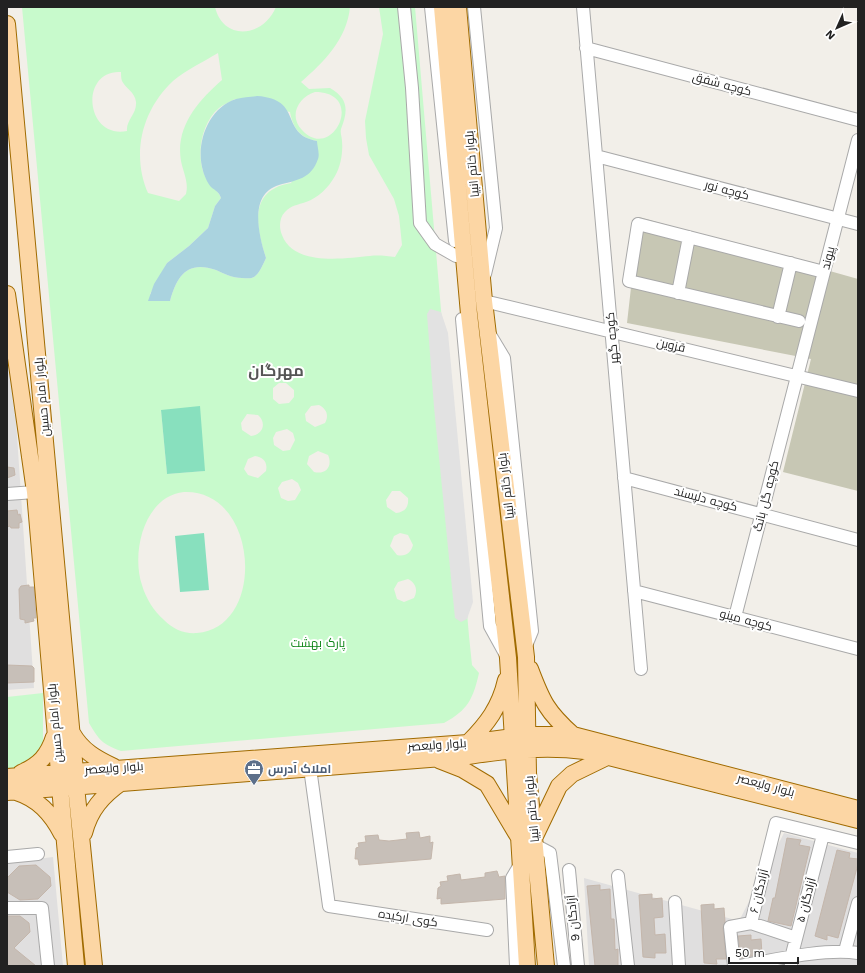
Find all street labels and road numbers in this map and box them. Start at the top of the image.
street label: کوچه شفق [690,69,753,101]
street label: بلوار خاتم انبیا [462,130,483,198]
street label: کوچه نور [702,177,751,205]
street label: پیوند [818,244,840,271]
street label: کوچه گهر [603,311,623,365]
street label: قزوین [655,335,687,355]
street label: بلوار امام حسین [32,357,53,437]
street label: بلوار خاتم انبیا [495,452,518,520]
street label: کوچه گل بانگ [750,459,783,533]
street label: کوچه دلپسند [672,484,739,516]
street label: کوچه مینو [718,606,774,636]
street label: بلوار امام حسین [45,683,66,763]
street label: بلوار ولیعصر [406,736,467,754]
street label: بلوار ولیعصر [83,759,144,777]
street label: بلوار ولیعصر [735,770,796,799]
street label: بلوار خاتم انبیا [522,775,543,843]
street label: آزادگان ۶ [747,867,771,914]
street label: آزادگان ۵ [793,875,819,924]
street label: آزادگان 9 [564,893,582,942]
street label: کوی ارکیده [377,906,439,930]

